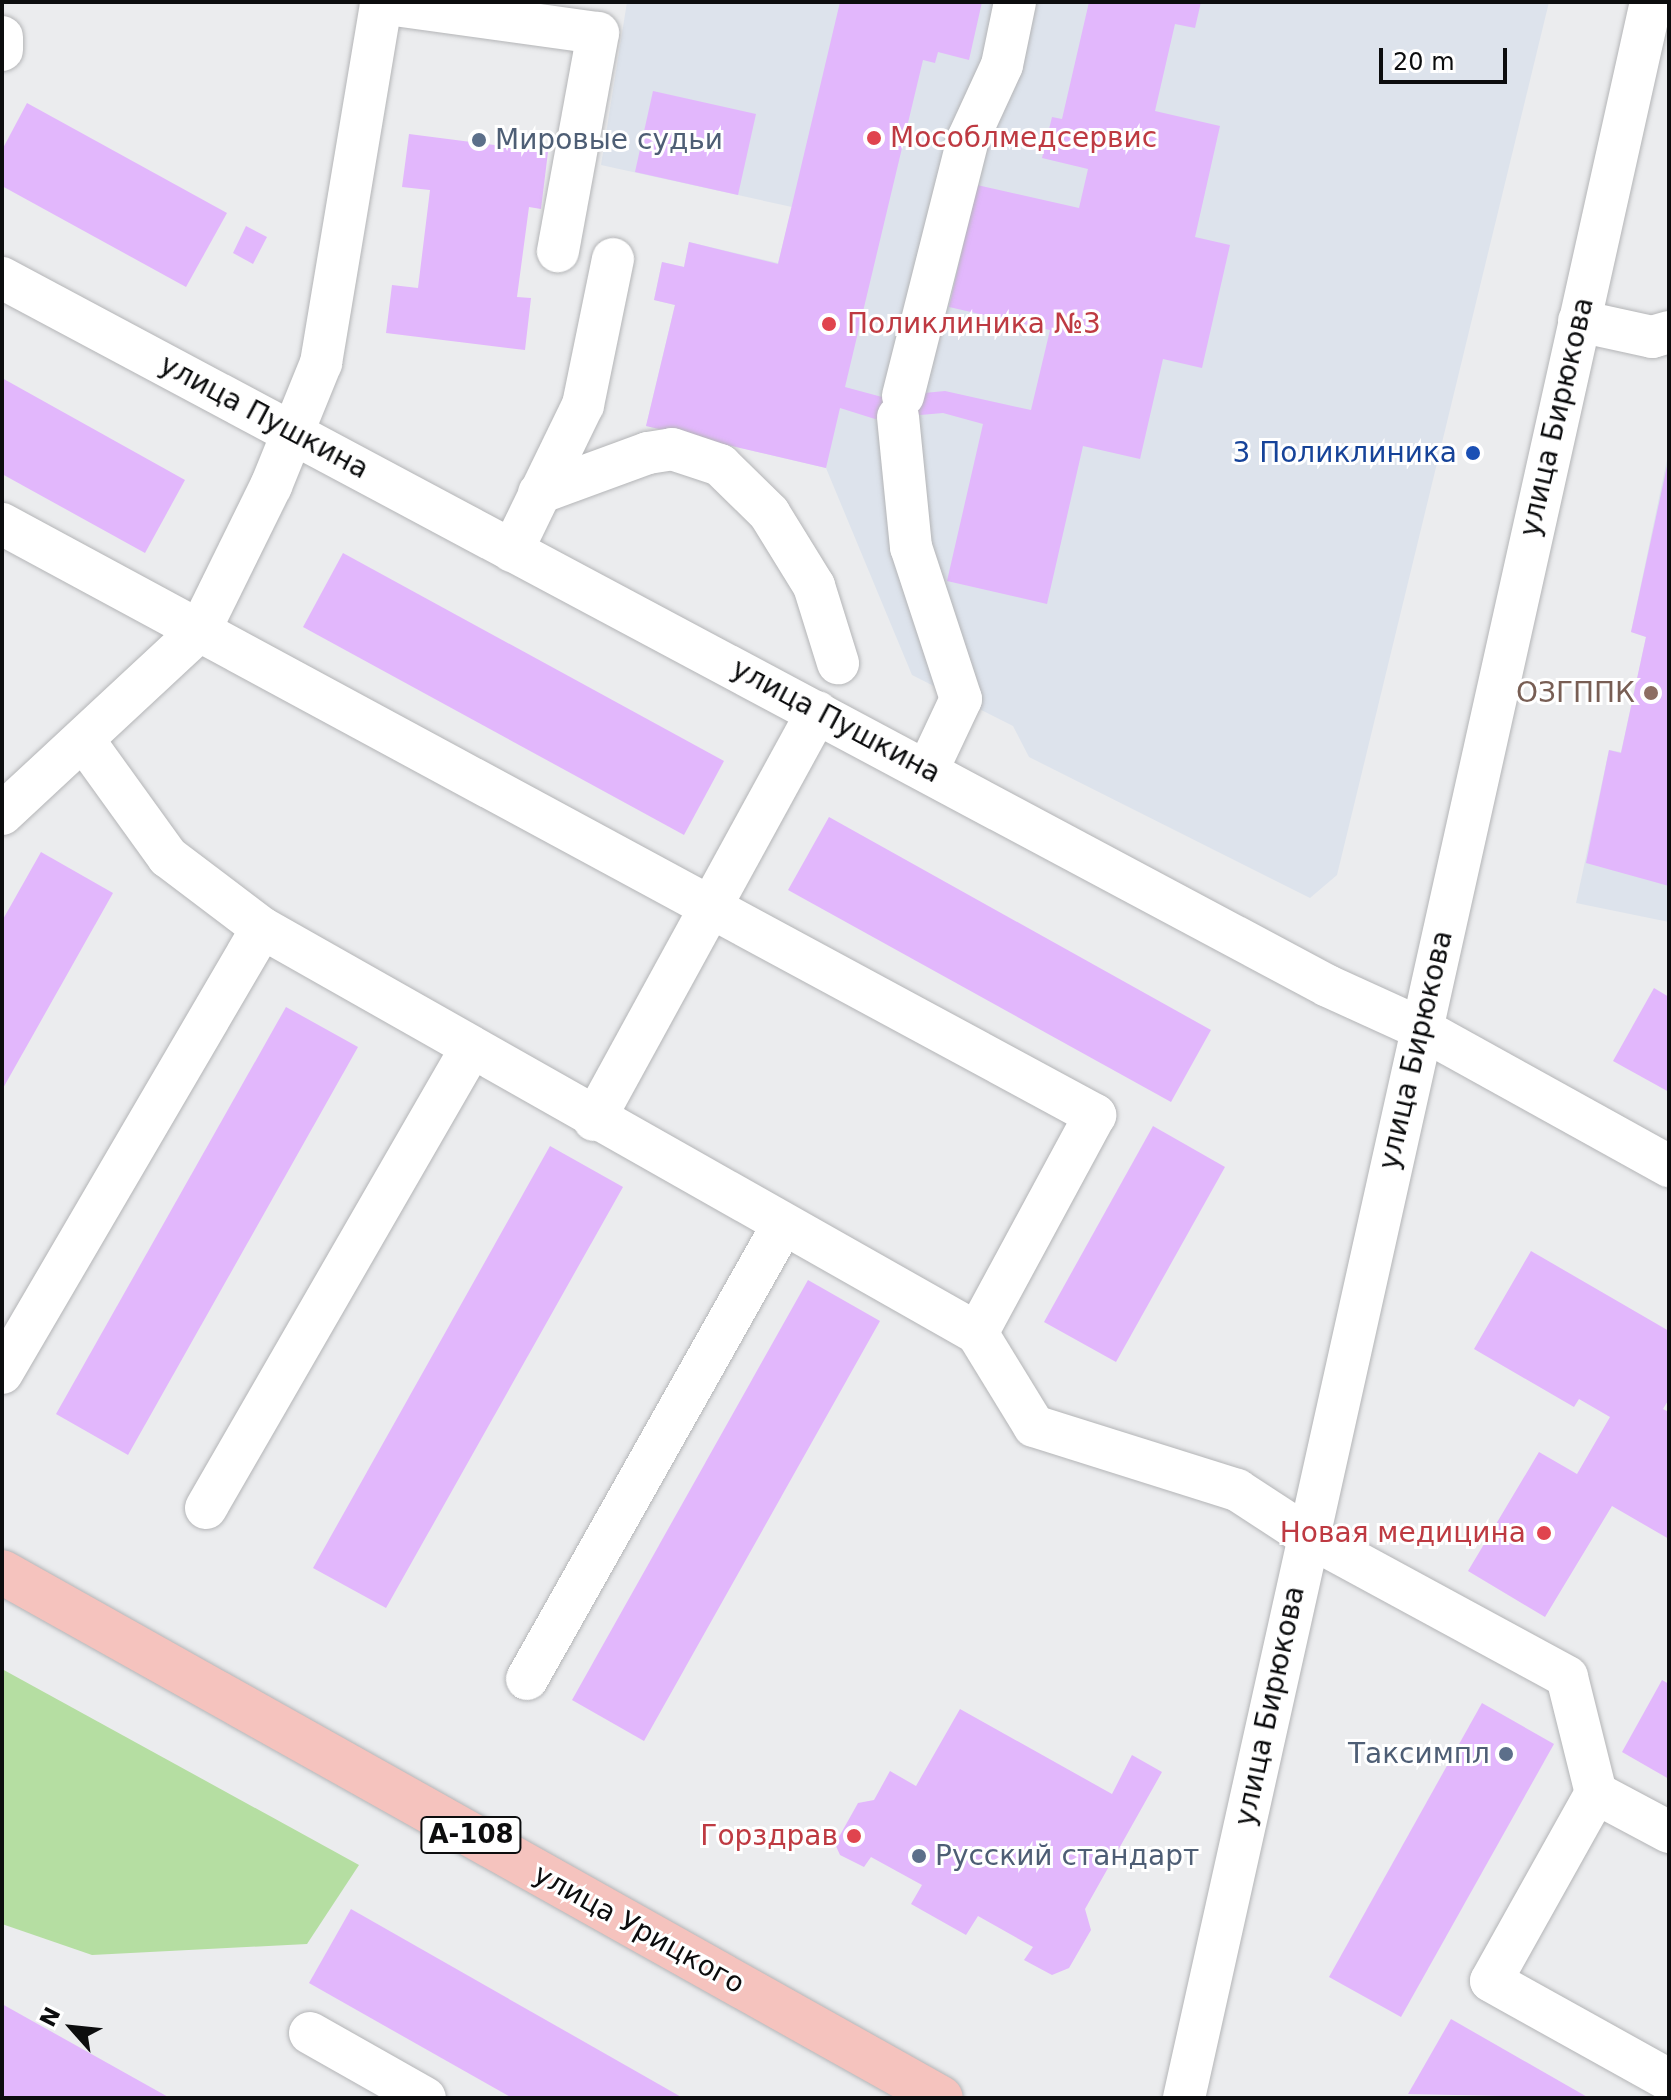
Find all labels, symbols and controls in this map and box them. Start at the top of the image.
scale bar [1383,32,1511,82]
text: 20 m [1393,48,1455,76]
place label: Мособлмедсервис [890,121,1157,155]
place label: Мировые судьи [495,123,723,157]
marker: Мособлмедсервис [865,129,883,147]
marker: Мировые судьи [470,131,488,149]
street label: улица Бирюкова [1513,294,1601,540]
place label: Поликлиника №3 [847,307,1101,341]
marker: Поликлиника №3 [818,313,840,335]
street label: улица Пушкина [154,348,374,486]
place label: 3 Поликлиника [1232,436,1457,470]
marker: 3 Поликлиника [1464,444,1482,462]
street label: улица Пушкина [726,652,946,790]
place label: ОЗГППК [1516,676,1635,710]
marker: ОЗГППК [1642,684,1660,702]
street label: улица Бирюкова [1372,927,1460,1173]
place label: Новая медицина [1280,1516,1526,1550]
marker: Новая медицина [1533,1522,1555,1544]
street label: улица Бирюкова [1228,1583,1312,1829]
place label: Таксимпл [1348,1737,1490,1771]
marker: Таксимпл [1497,1745,1515,1763]
road number: А-108 [419,1813,523,1857]
place label: Горздрав [700,1819,838,1853]
marker: Горздрав [845,1827,863,1845]
place label: Русский стандарт [935,1839,1199,1873]
marker: Русский стандарт [910,1847,928,1865]
street label: улица Урицкого [528,1857,750,2001]
north arrow [32,1988,112,2068]
text: N [35,2003,65,2031]

